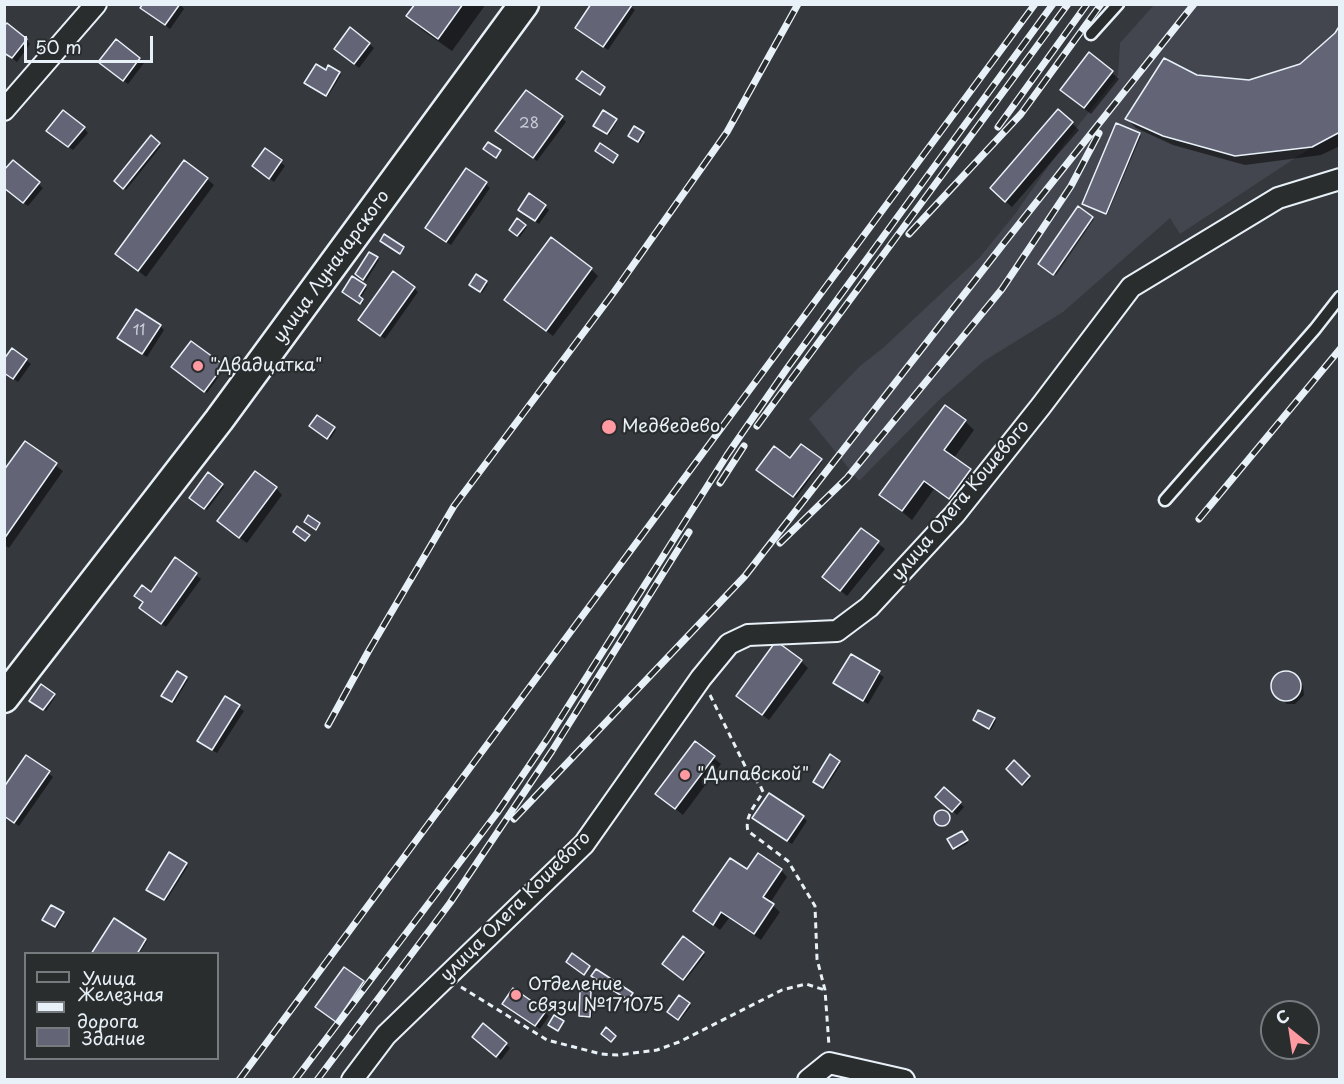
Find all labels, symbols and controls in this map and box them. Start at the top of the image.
scale bar [27,24,156,62]
text: 50 m [35,33,82,60]
house number: 28 [519,115,539,133]
street label: улица Луначарского [269,186,395,348]
house number: 11 [133,322,145,340]
place label: "Двадцатка" [210,355,322,377]
marker: "Двадцатка" [191,359,205,373]
place label: Медведево [622,416,720,438]
street label: улица Олега Кошевого [887,416,1035,586]
marker: Медведево [600,418,618,436]
place label: "Дипавской" [697,764,809,786]
marker: "Дипавской" [678,768,692,782]
street label: улица Олега Кошевого [436,827,596,987]
legend [24,952,219,1060]
text: Улица [82,964,136,991]
place label: Отделение связи №171075 [528,974,664,1016]
text: Железная дорога [77,980,164,1034]
marker: Отделение связи №171075 [509,988,523,1002]
north arrow [1260,1000,1320,1060]
text: С [1271,1003,1293,1030]
text: Здание [82,1024,145,1051]

